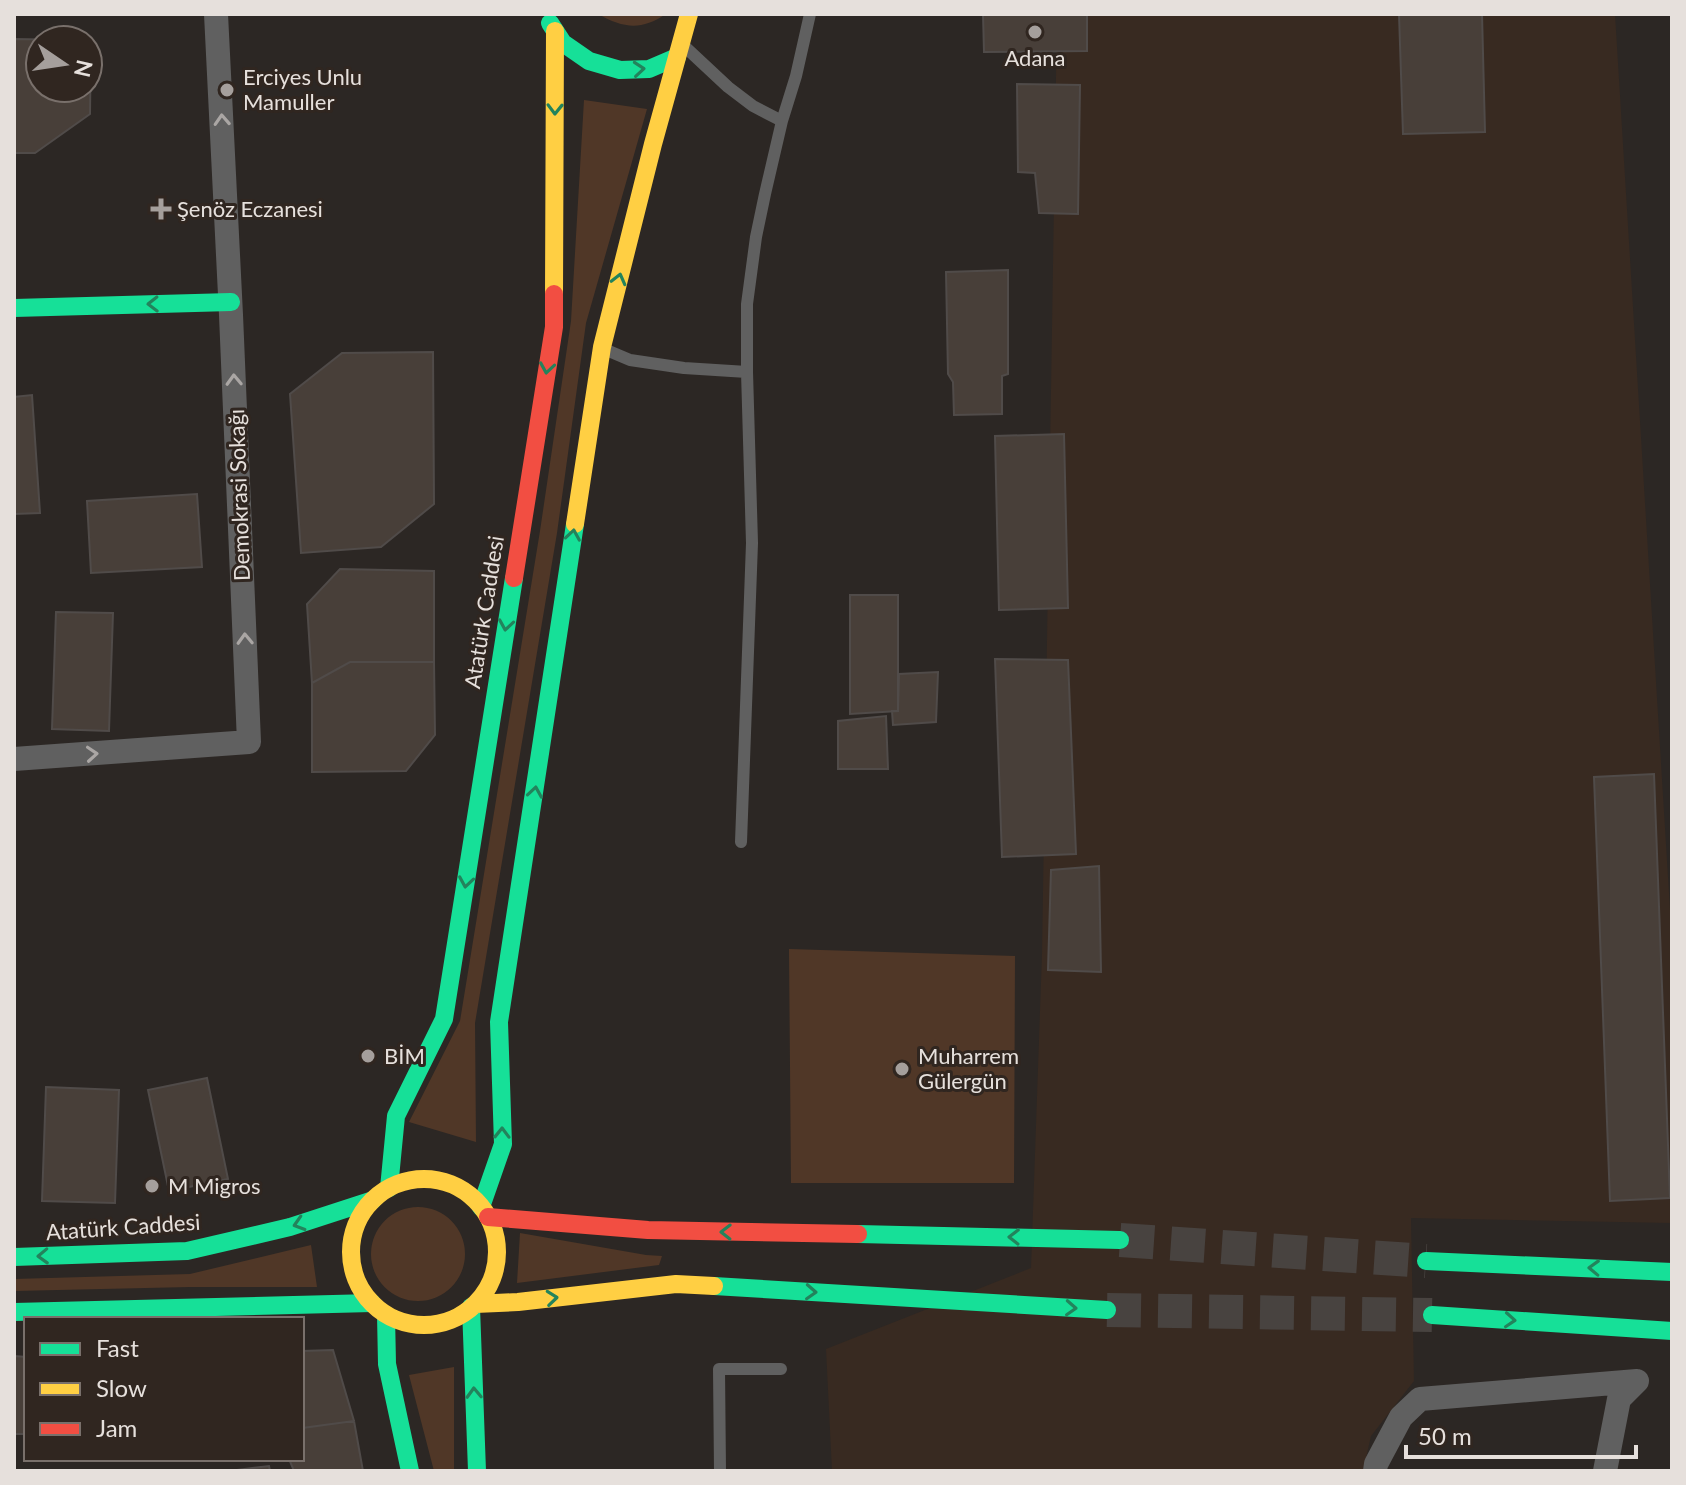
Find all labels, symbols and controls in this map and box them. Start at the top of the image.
marker: Adana [1026,23,1044,41]
north arrow [24,24,104,104]
place label: Adana [1004,44,1066,71]
text: N [69,57,99,80]
one-way arrow [632,60,645,77]
place label: Erciyes Unlu Mamuller [243,63,362,115]
marker: Erciyes Unlu Mamuller [218,81,236,99]
one-way arrow [546,103,564,116]
one-way arrow [213,113,230,126]
place label: Şenöz Eczanesi [177,195,323,222]
marker: Şenöz Eczanesi [152,200,170,218]
one-way arrow [609,273,626,287]
one-way arrow [146,296,159,313]
one-way arrow [539,362,556,375]
one-way arrow [226,373,243,386]
street label: Demokrasi Sokağı [222,408,255,582]
one-way arrow [564,528,581,542]
street label: Atatürk Caddesi [458,533,509,690]
one-way arrow [498,618,515,632]
one-way arrow [236,632,253,645]
one-way arrow [86,746,99,763]
one-way arrow [525,785,542,799]
one-way arrow [458,875,475,889]
place label: BİM [384,1042,425,1069]
place label: Muharrem Gülergün [918,1042,1019,1094]
marker: BİM [359,1047,377,1065]
marker: Muharrem Gülergün [893,1060,911,1078]
one-way arrow [493,1126,511,1139]
place label: M Migros [168,1172,261,1199]
marker: M Migros [143,1177,161,1195]
street label: Atatürk Caddesi [45,1208,201,1245]
one-way arrow [293,1215,306,1231]
one-way arrow [719,1223,732,1240]
one-way arrow [1007,1229,1020,1246]
one-way arrow [36,1247,49,1264]
one-way arrow [1587,1260,1600,1277]
one-way arrow [805,1284,818,1301]
one-way arrow [546,1290,559,1307]
one-way arrow [1065,1299,1078,1316]
one-way arrow [1504,1312,1517,1329]
legend [24,1317,304,1461]
text: Fast [96,1333,139,1362]
text: Slow [96,1373,147,1402]
one-way arrow [466,1386,483,1399]
scale bar [1406,1409,1636,1459]
text: Jam [96,1413,137,1442]
text: 50 m [1418,1421,1472,1450]

